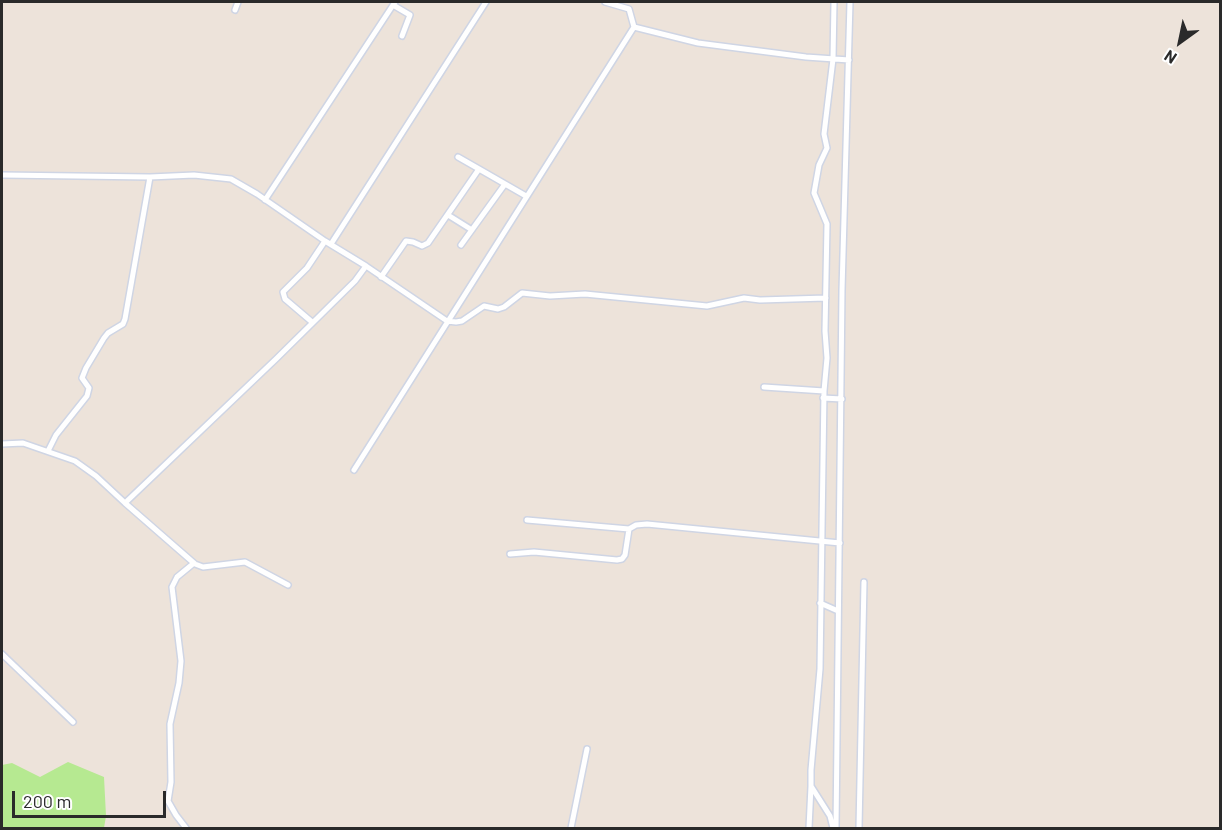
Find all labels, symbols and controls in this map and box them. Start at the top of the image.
north arrow [1150,12,1210,72]
text: N [1160,47,1180,68]
scale bar [15,779,170,817]
text: 200 m [23,790,71,812]

